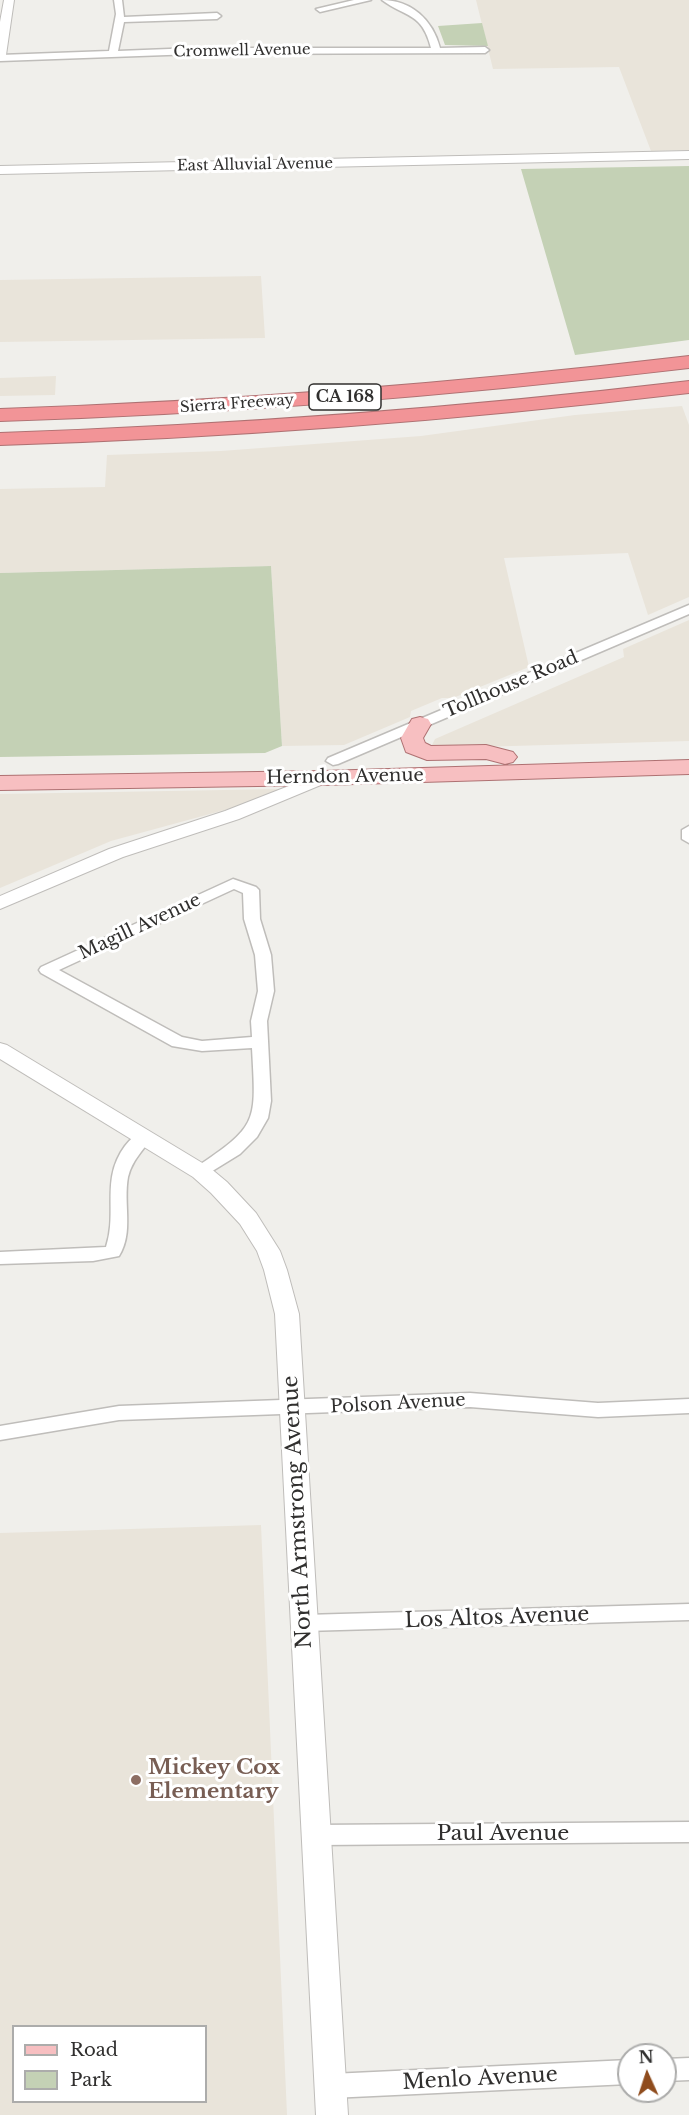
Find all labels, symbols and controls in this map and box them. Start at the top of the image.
street label: Cromwell Avenue [173,41,311,61]
street label: East Alluvial Avenue [177,155,333,175]
road number: CA 168 [309,384,381,410]
street label: Sierra Freeway [179,391,295,417]
street label: Tollhouse Road [441,647,581,723]
street label: Herndon Avenue [266,765,424,789]
street label: Magill Avenue [76,889,204,965]
street label: North Armstrong Avenue [278,1375,318,1649]
street label: Polson Avenue [330,1390,466,1418]
street label: Los Altos Avenue [404,1602,590,1634]
place label: Mickey Cox Elementary [148,1755,280,1805]
marker: Mickey Cox Elementary [129,1773,143,1787]
street label: Paul Avenue [437,1821,569,1847]
legend [12,2025,207,2103]
text: Road [70,2039,118,2061]
north arrow [617,2043,677,2103]
text: N [638,2047,654,2067]
street label: Menlo Avenue [402,2062,558,2096]
text: Park [70,2069,112,2091]

